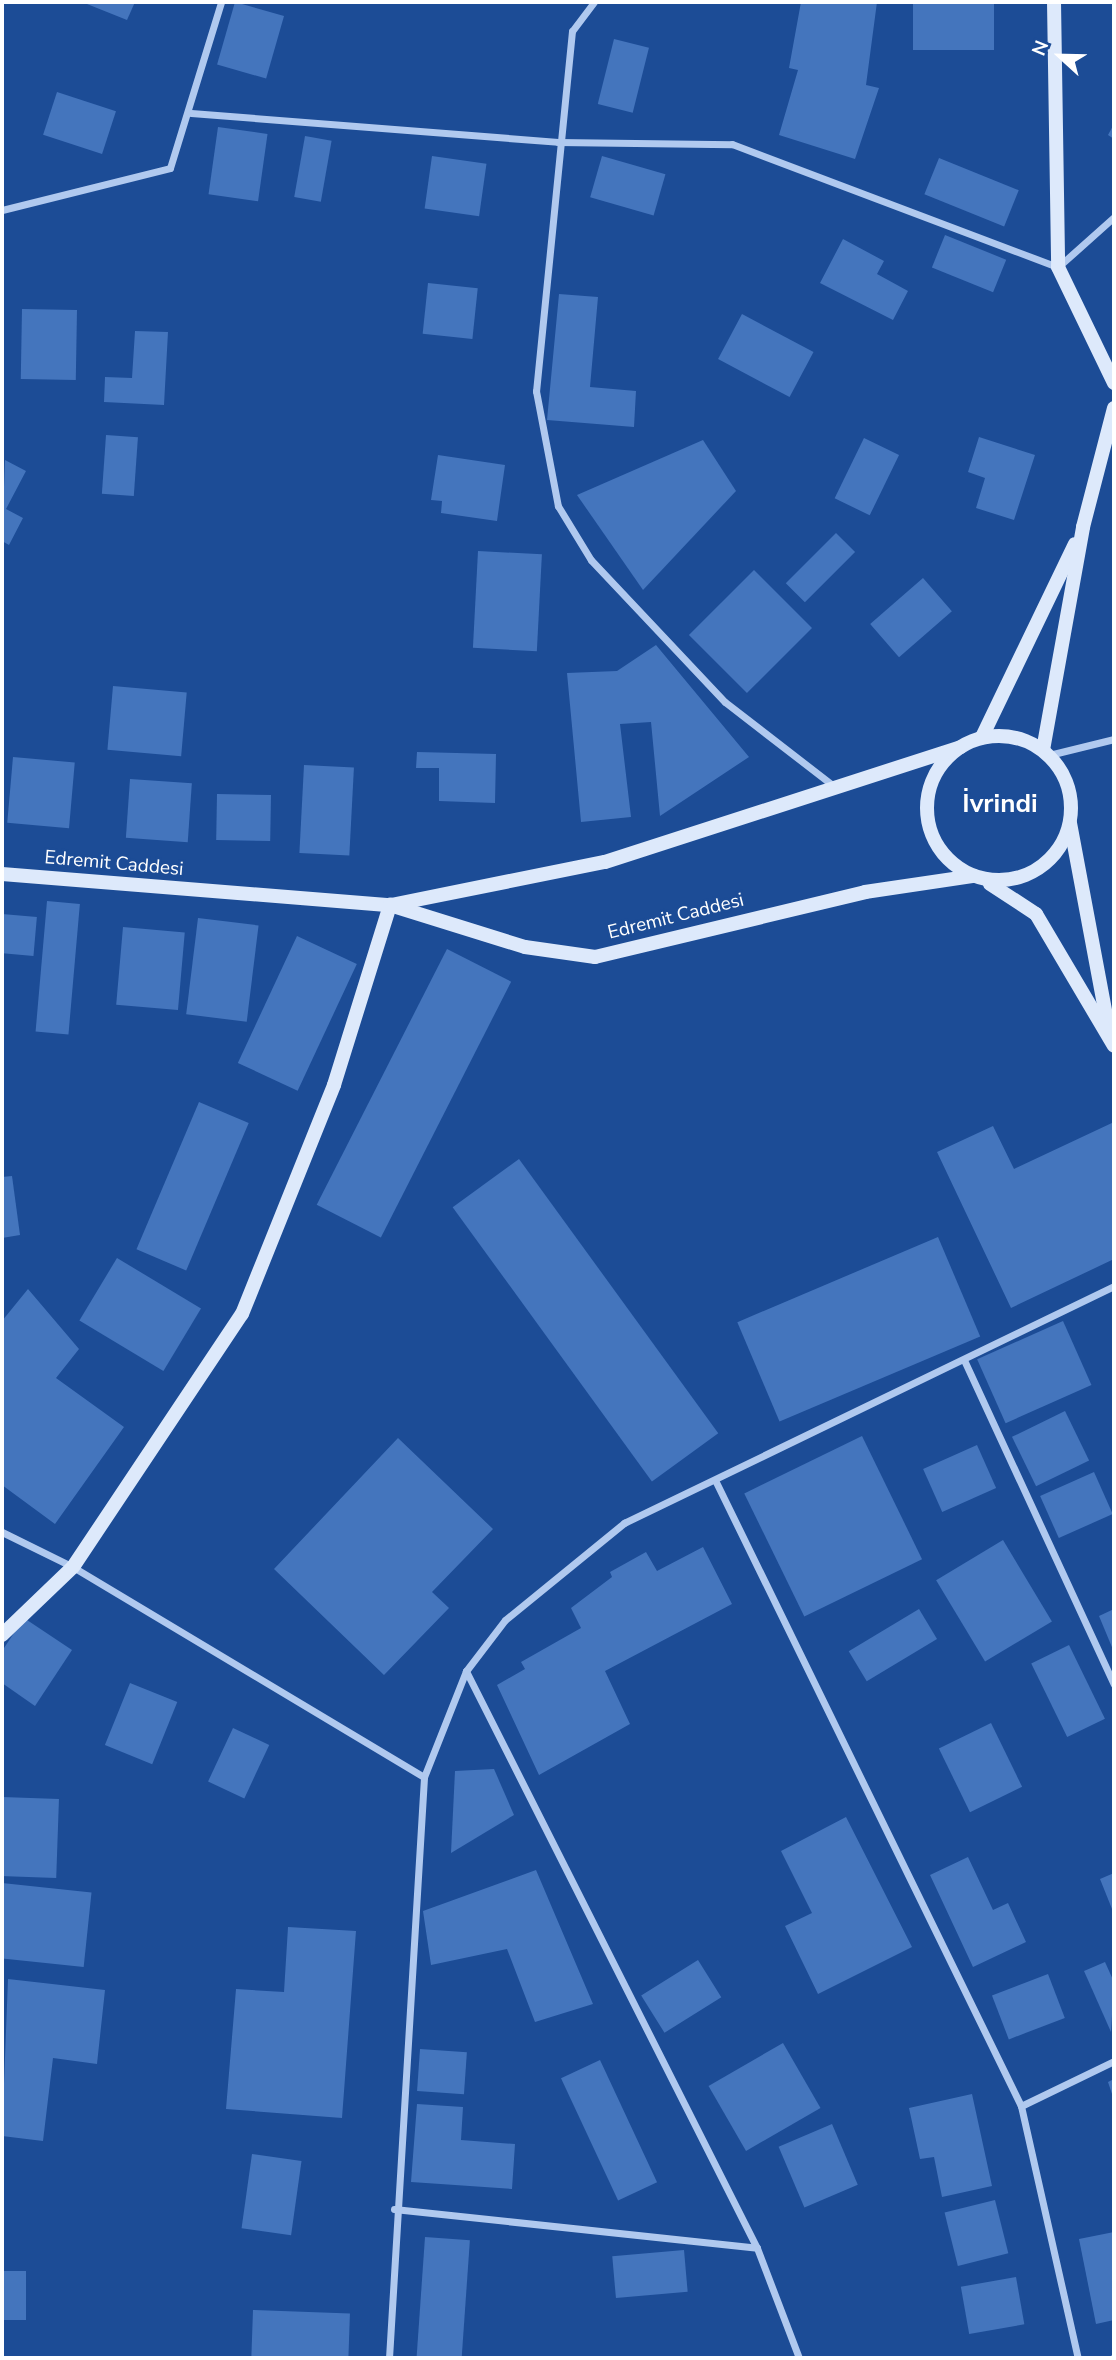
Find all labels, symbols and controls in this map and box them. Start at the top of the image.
north arrow [1025,21,1095,91]
text: N [1026,37,1055,60]
district label: İvrindi [962,788,1038,820]
street label: Edremit Caddesi [44,847,184,881]
street label: Edremit Caddesi [606,889,746,945]

